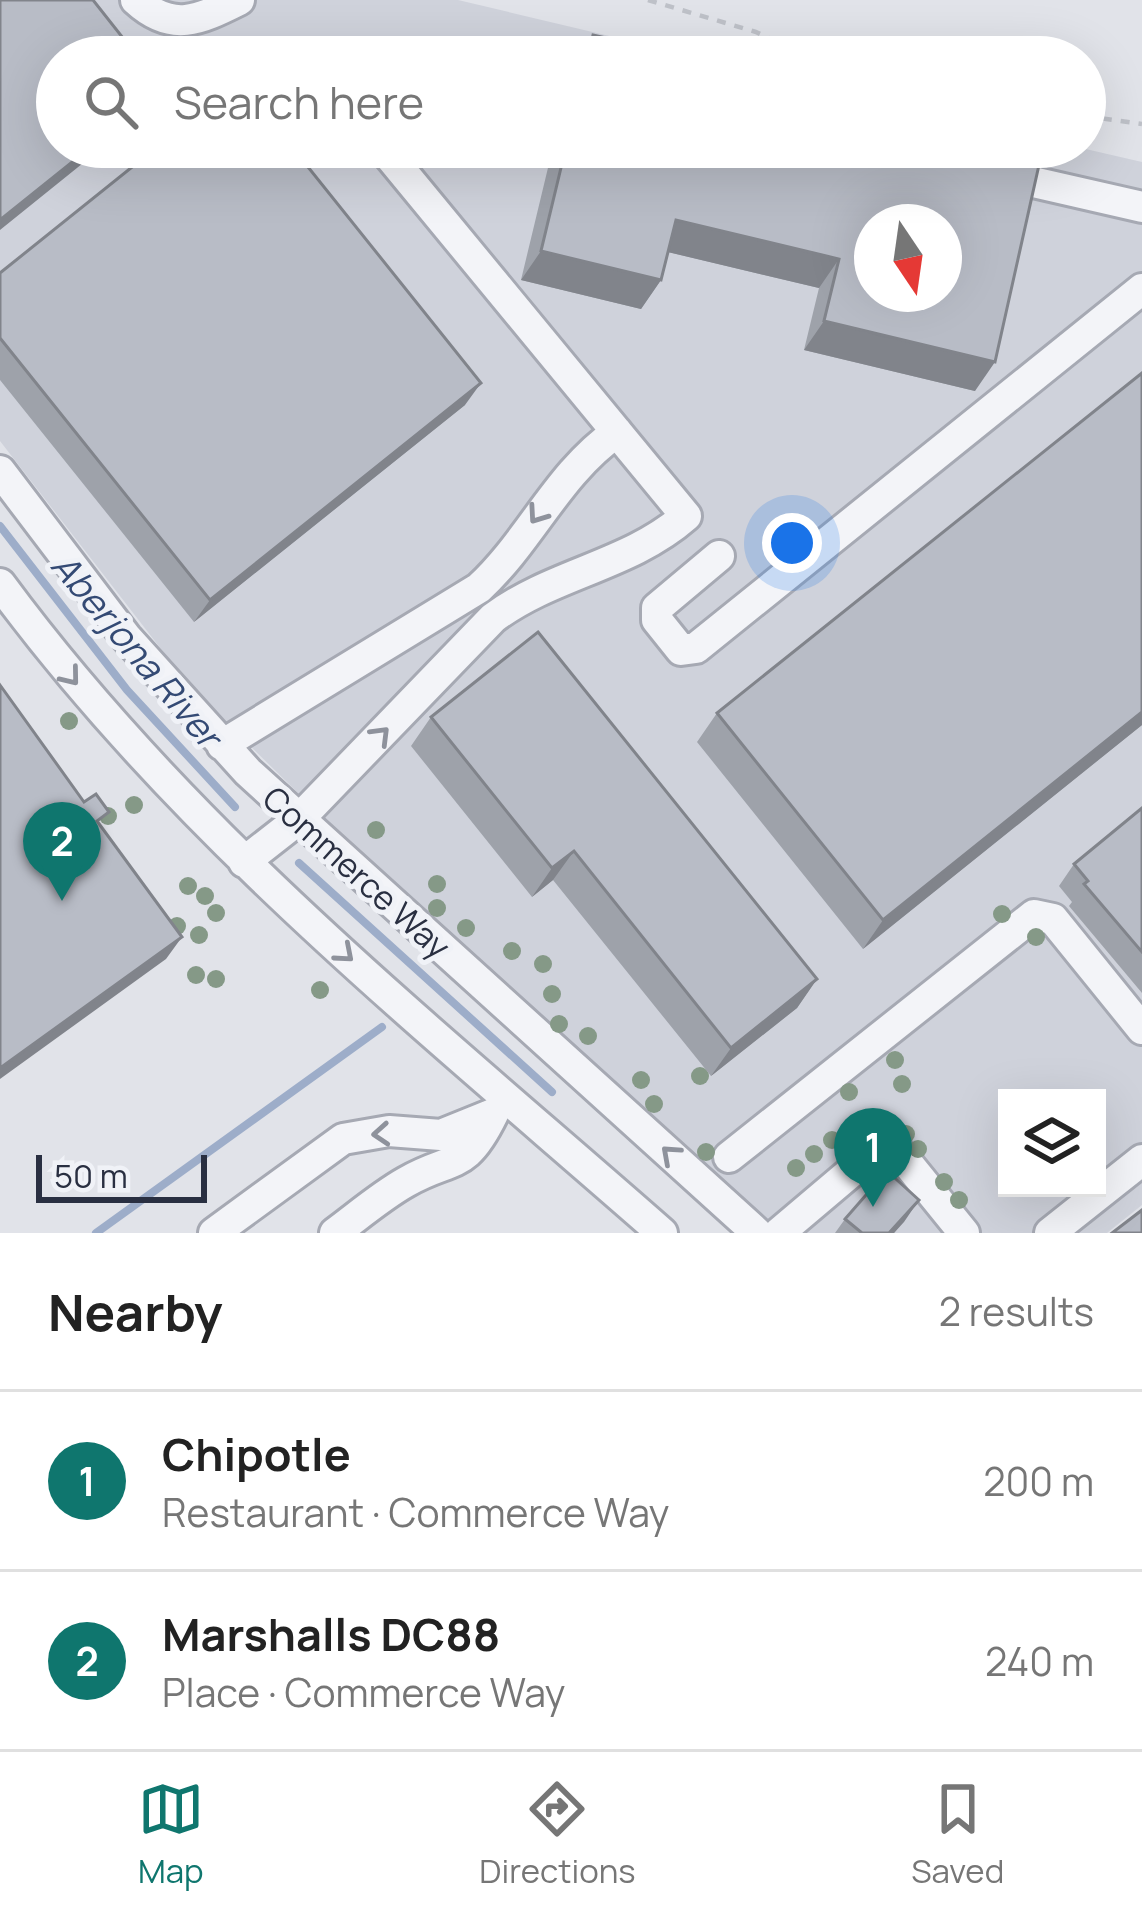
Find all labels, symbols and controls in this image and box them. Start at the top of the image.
search box [36,36,1106,168]
icon: search [78,69,144,135]
text: Search here [174,71,424,133]
north arrow [854,204,962,312]
one-way arrow [529,502,551,524]
your location [762,513,822,573]
water label: Aberjona River [41,542,235,761]
one-way arrow [57,663,79,685]
one-way arrow [367,727,389,749]
street label: Commerce Way [254,776,460,968]
pin: 2 [23,802,101,901]
one-way arrow [331,940,353,961]
map controls [998,1089,1106,1197]
button: layers [998,1089,1106,1197]
pin: 1 [834,1108,912,1207]
one-way arrow [371,1121,390,1147]
one-way arrow [663,1147,684,1168]
scale bar [36,1149,207,1202]
text: 50 m [54,1153,128,1198]
text: Nearby [48,1277,223,1346]
text: 2 results [939,1284,1094,1338]
text: Chipotle [162,1423,351,1485]
text: 1 [78,1454,96,1508]
text: 200 m [983,1454,1094,1508]
text: Restaurant · Commerce Way [162,1485,669,1539]
text: Marshalls DC88 [162,1603,500,1665]
text: 2 [75,1634,99,1688]
text: 240 m [985,1634,1094,1688]
text: Place · Commerce Way [162,1665,565,1719]
tab: Map [138,1776,204,1893]
tab: Directions [479,1776,636,1893]
tab: Saved [911,1776,1004,1893]

